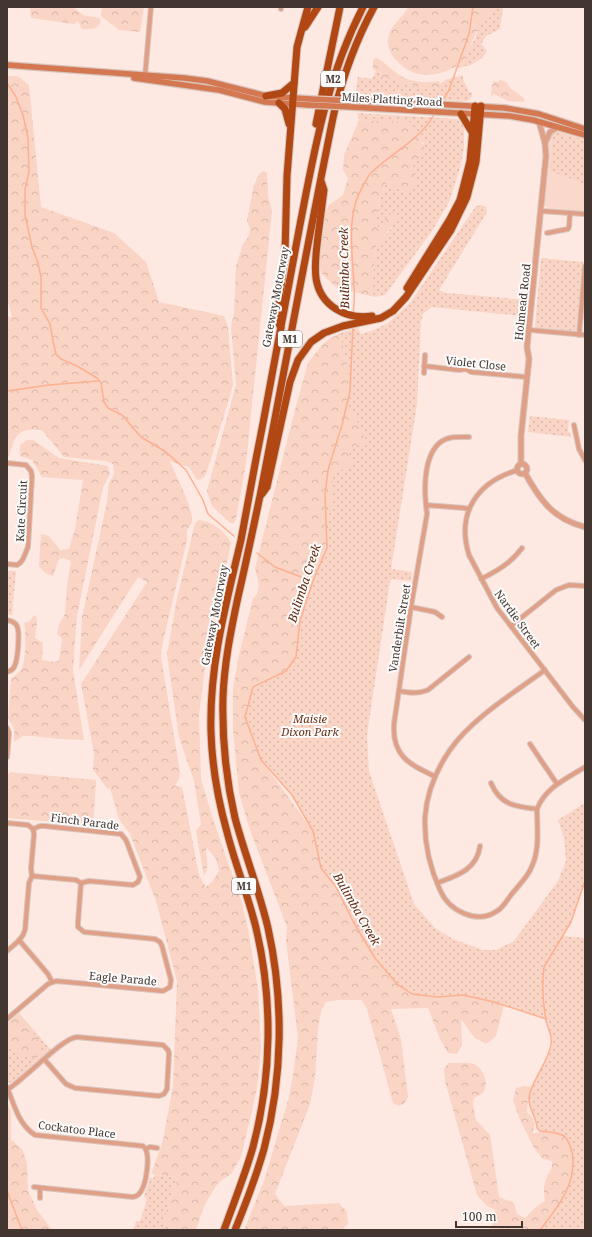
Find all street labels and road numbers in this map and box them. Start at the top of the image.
road number: M2 [321,71,345,87]
street label: Miles Platting Road [341,89,443,109]
street label: Gateway Motorway [258,245,292,349]
street label: Holmead Road [511,263,534,341]
road number: M1 [278,331,302,347]
street label: Violet Close [445,352,507,374]
street label: Kate Circuit [12,480,30,542]
street label: Gateway Motorway [197,563,231,667]
street label: Vanderbilt Street [385,583,413,673]
street label: Nardie Street [492,586,545,652]
street label: Finch Parade [50,809,120,833]
road number: M1 [232,878,256,894]
street label: Eagle Parade [89,968,158,988]
street label: Cockatoo Place [37,1117,117,1141]

